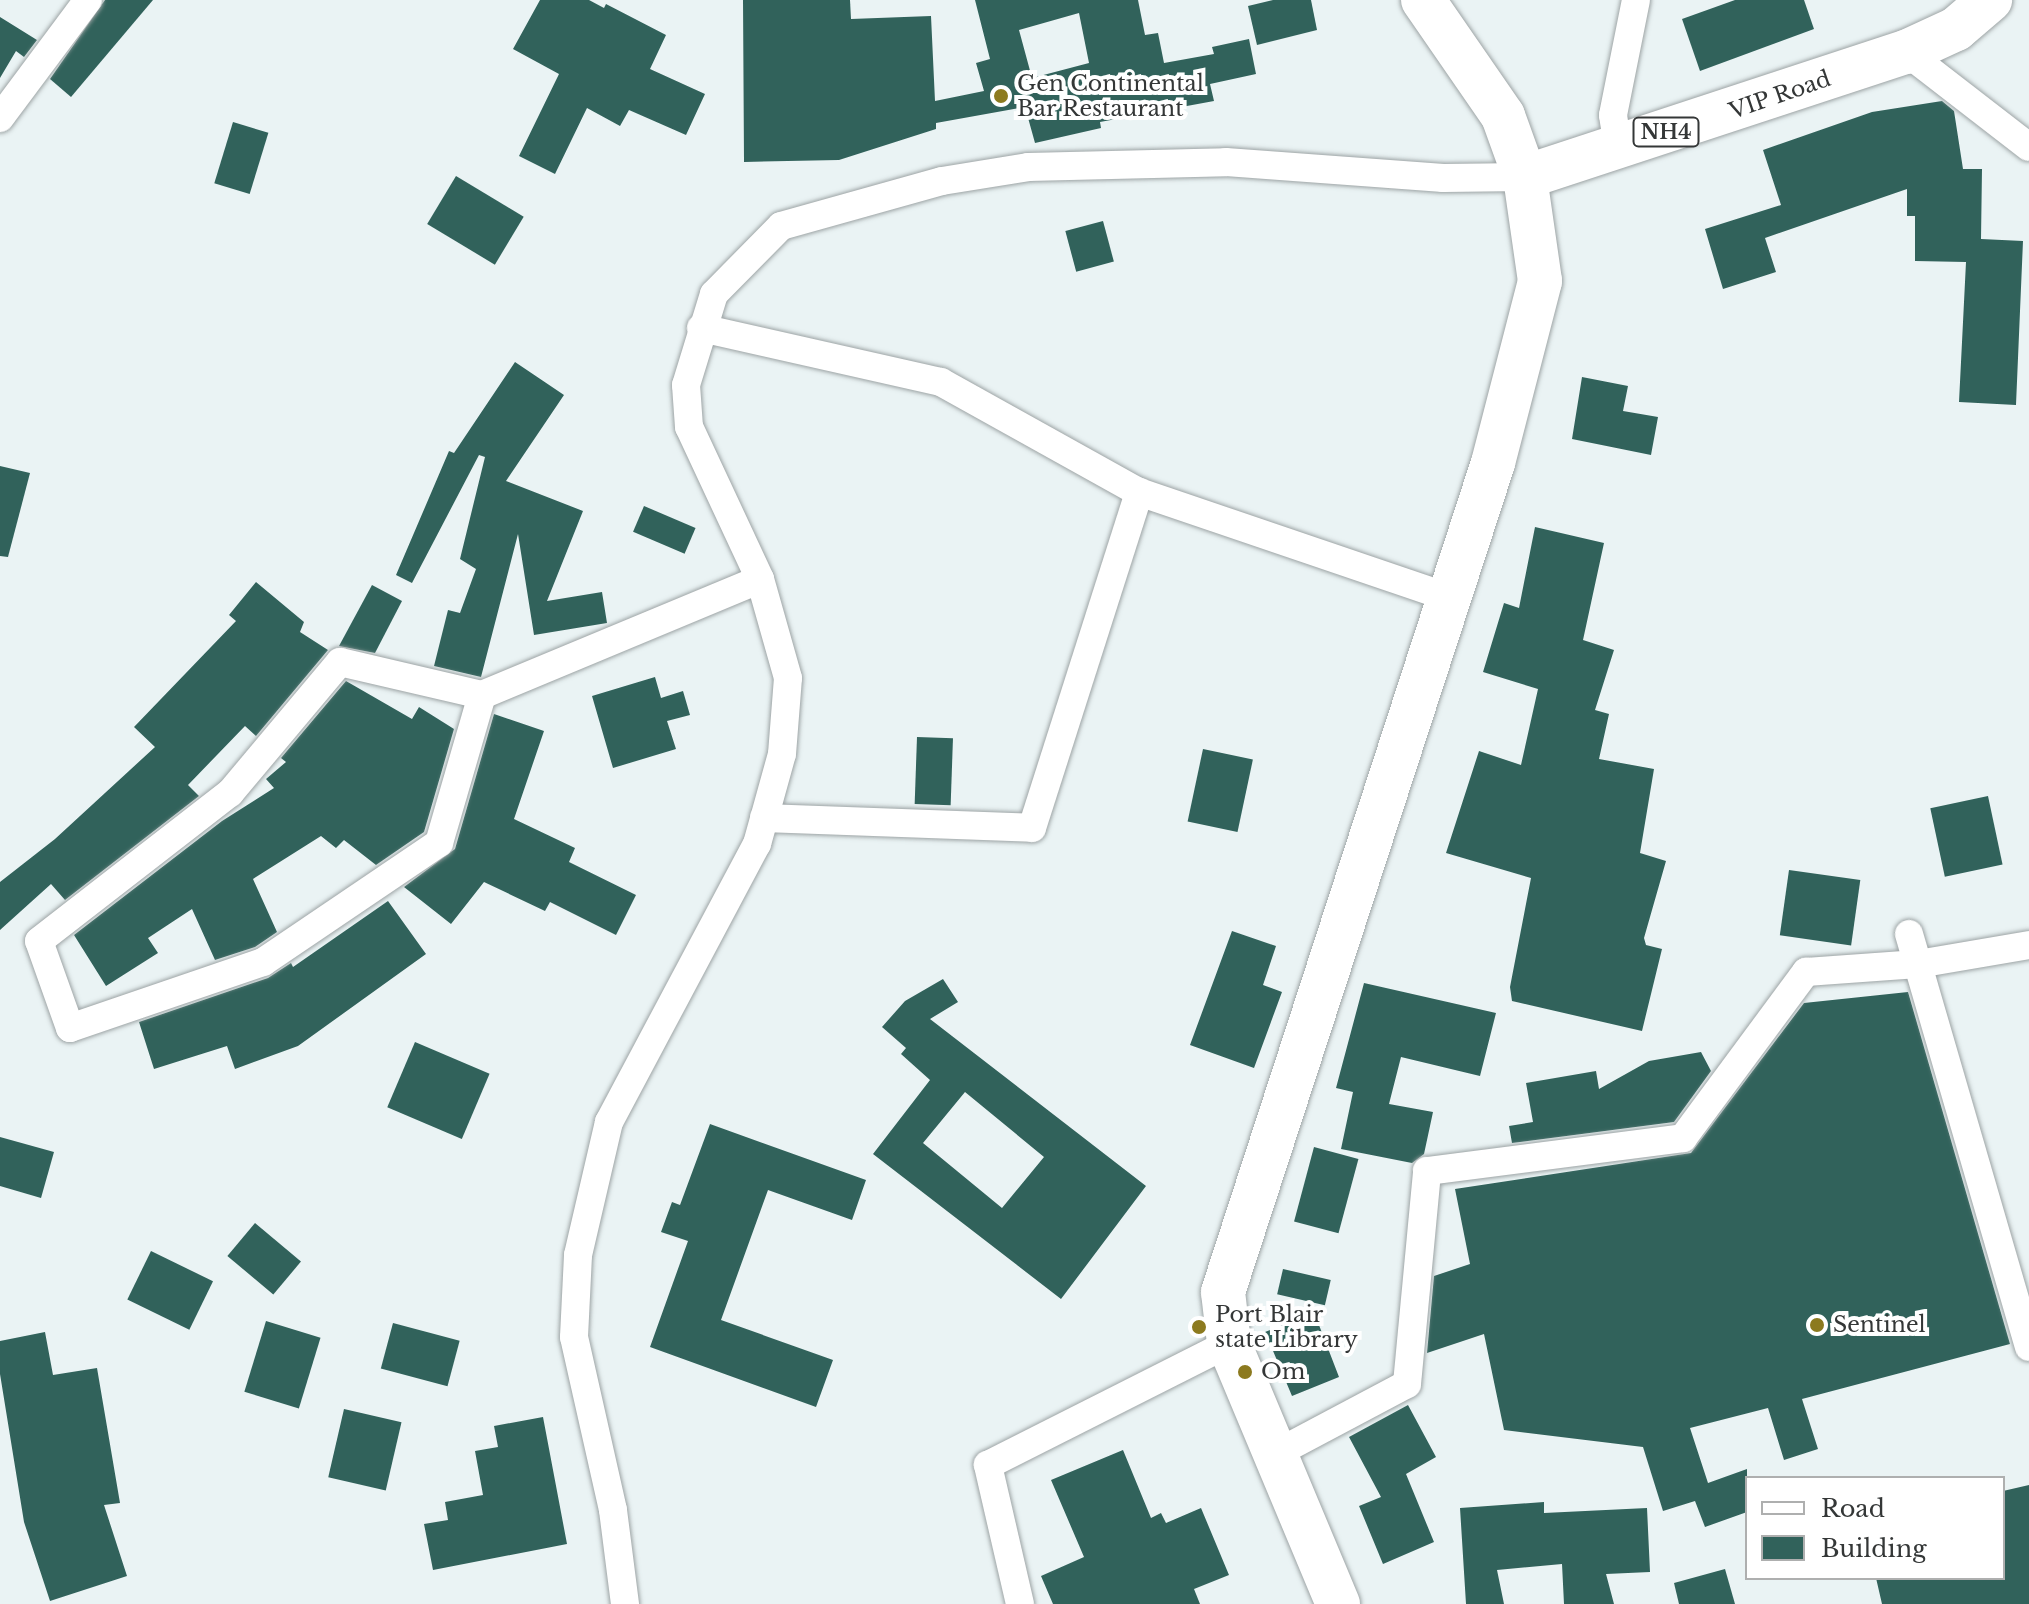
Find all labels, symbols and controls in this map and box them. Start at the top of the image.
street label: VIP Road [1725,65,1835,125]
place label: Gen Continental Bar Restaurant [1017,70,1204,122]
marker: Gen Continental Bar Restaurant [992,87,1010,105]
road number: NH4 [1632,116,1700,148]
place label: Port Blair state Library [1215,1301,1358,1352]
place label: Sentinel [1833,1312,1926,1338]
marker: Sentinel [1808,1316,1826,1334]
marker: Port Blair state Library [1190,1318,1208,1336]
place label: Om [1261,1359,1305,1385]
marker: Om [1236,1363,1254,1381]
legend [1745,1476,2005,1580]
text: Road [1821,1494,1885,1523]
text: Building [1821,1534,1927,1563]

